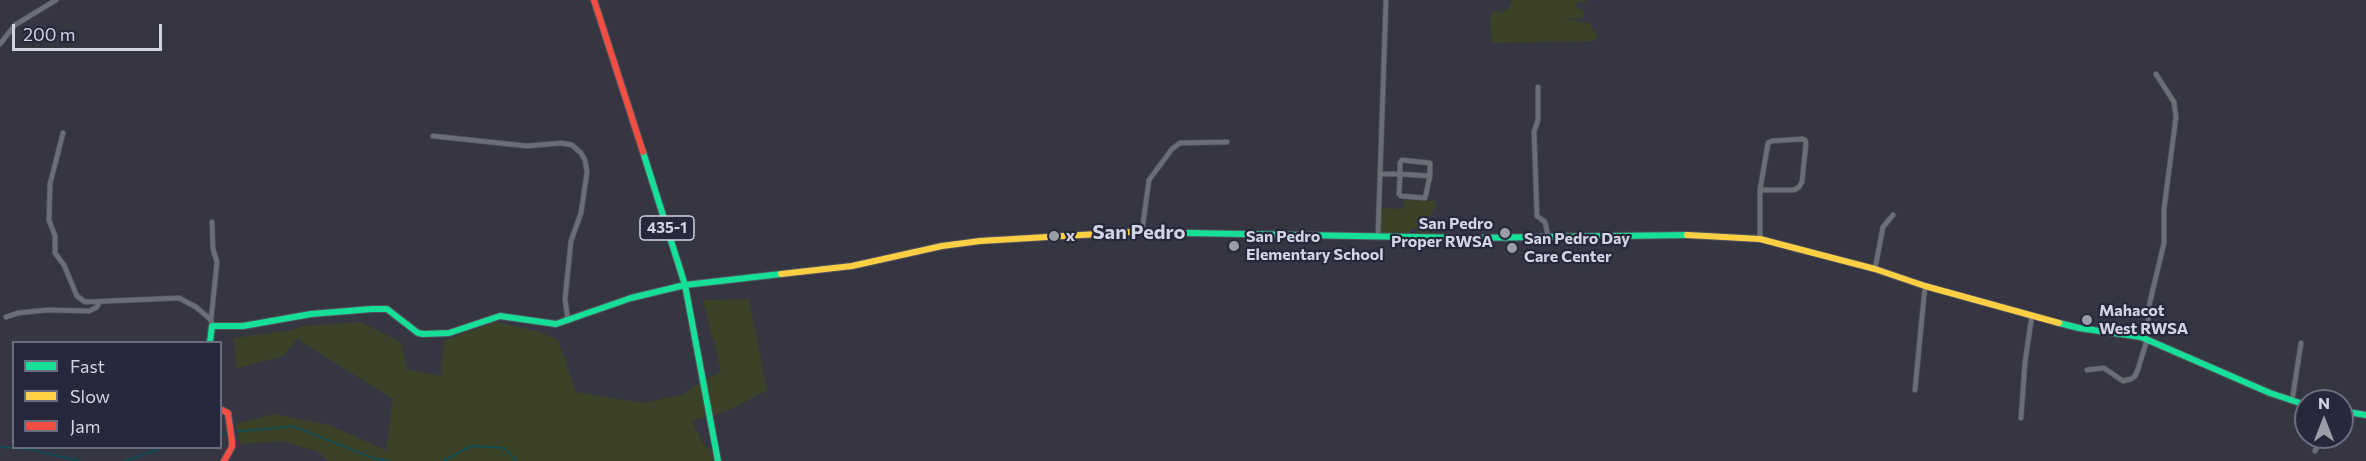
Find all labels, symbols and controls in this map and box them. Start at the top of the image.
scale bar [15,12,165,50]
text: 200 m [23,23,76,45]
place label: San Pedro Proper RWSA [1391,214,1493,252]
road number: 435-1 [640,216,694,240]
district label: San Pedro [1093,220,1185,244]
place label: x [1066,226,1075,246]
marker: San Pedro Proper RWSA [1498,226,1512,240]
place label: San Pedro Elementary School [1246,227,1384,265]
marker: x [1047,229,1061,243]
place label: San Pedro Day Care Center [1524,229,1630,267]
marker: San Pedro Elementary School [1227,239,1241,253]
marker: San Pedro Day Care Center [1505,241,1519,255]
place label: Mahacot West RWSA [2099,301,2188,339]
marker: Mahacot West RWSA [2080,313,2094,327]
legend [12,341,222,449]
text: Fast [70,355,105,377]
text: Slow [70,385,110,407]
north arrow [2294,389,2354,449]
text: N [2318,393,2330,412]
text: Jam [70,415,100,437]

